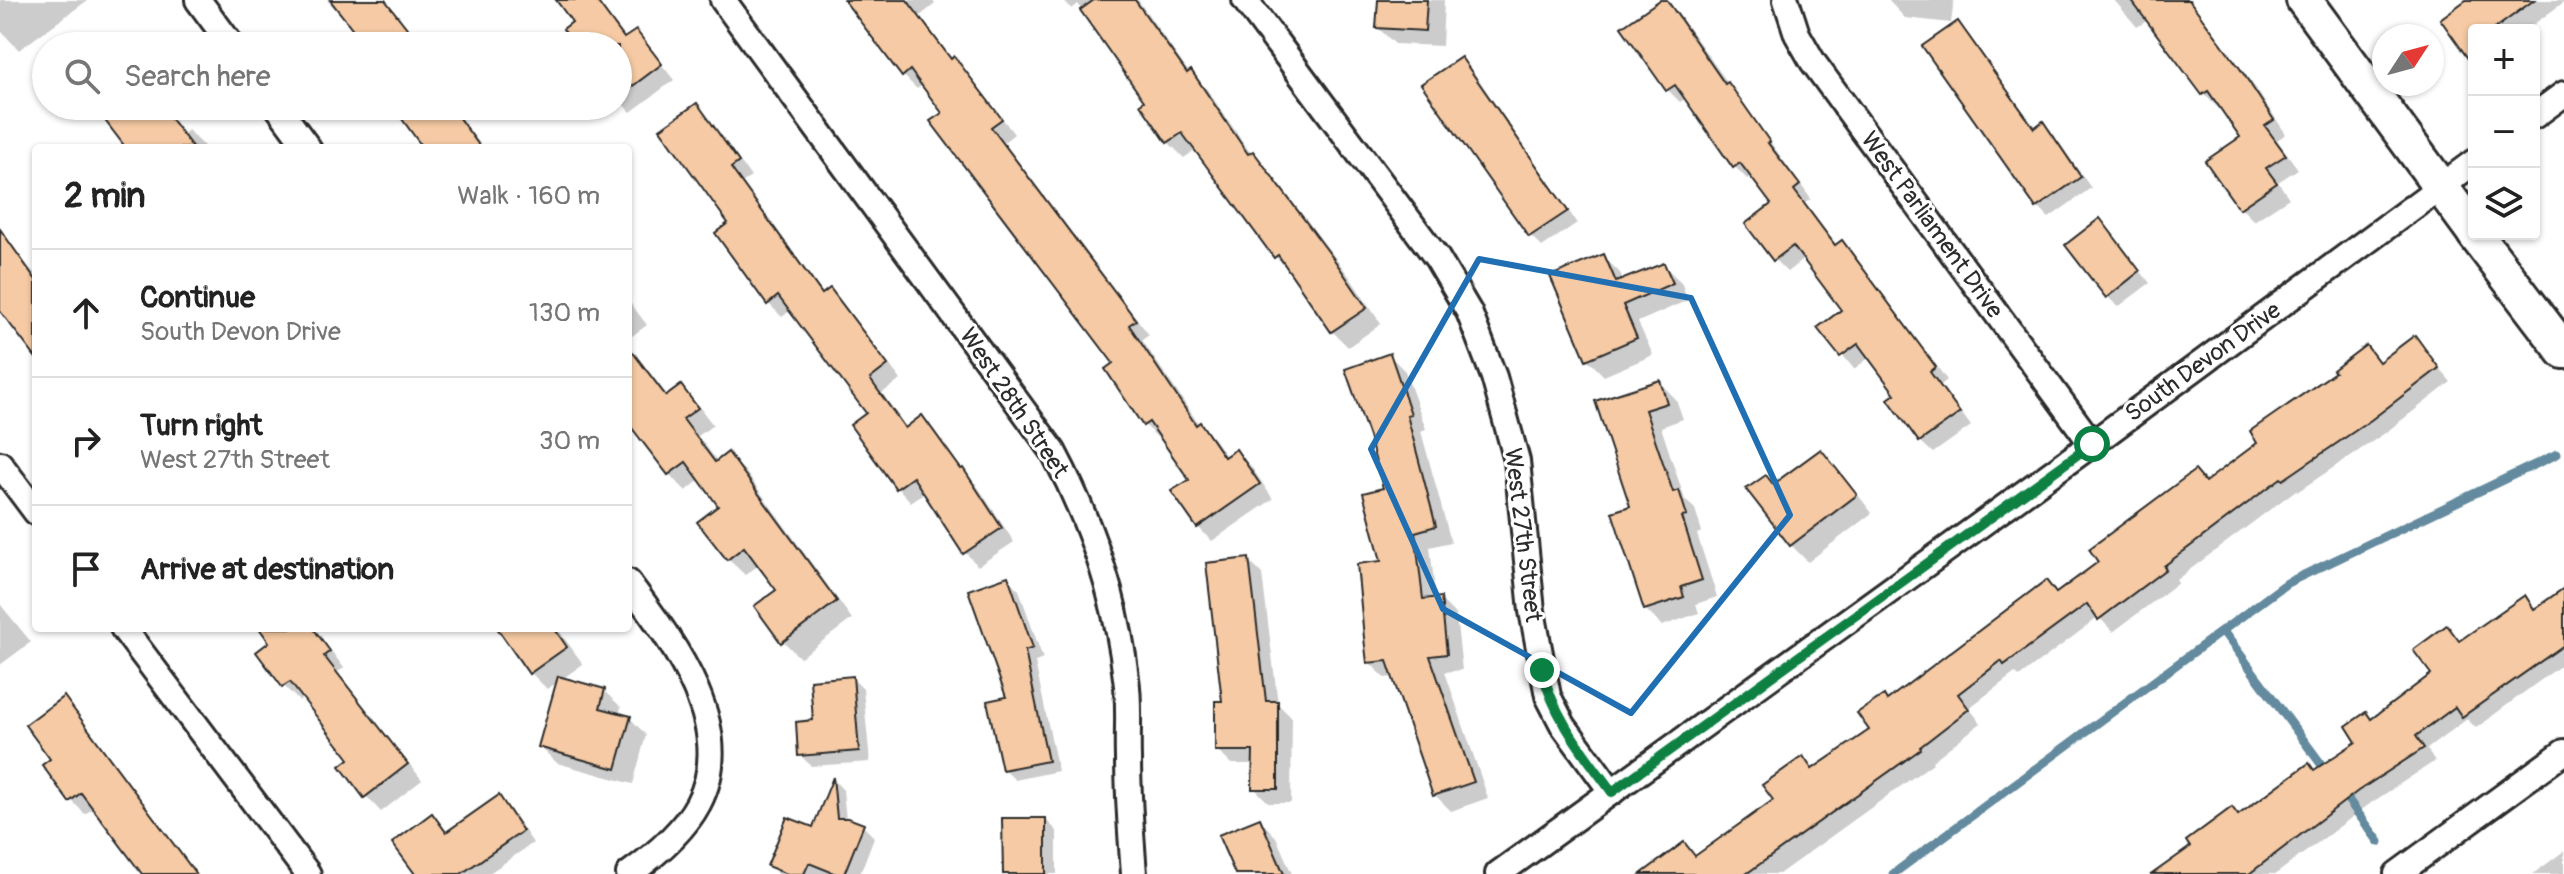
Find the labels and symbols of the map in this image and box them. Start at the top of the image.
north arrow [2372,24,2444,96]
street label: West Parliament Drive [1855,126,2009,324]
street label: South Devon Drive [2119,296,2287,428]
street label: West 28th Street [953,322,1075,484]
route start [2074,426,2110,462]
street label: West 27th Street [1498,446,1548,624]
route end [1524,652,1560,688]

